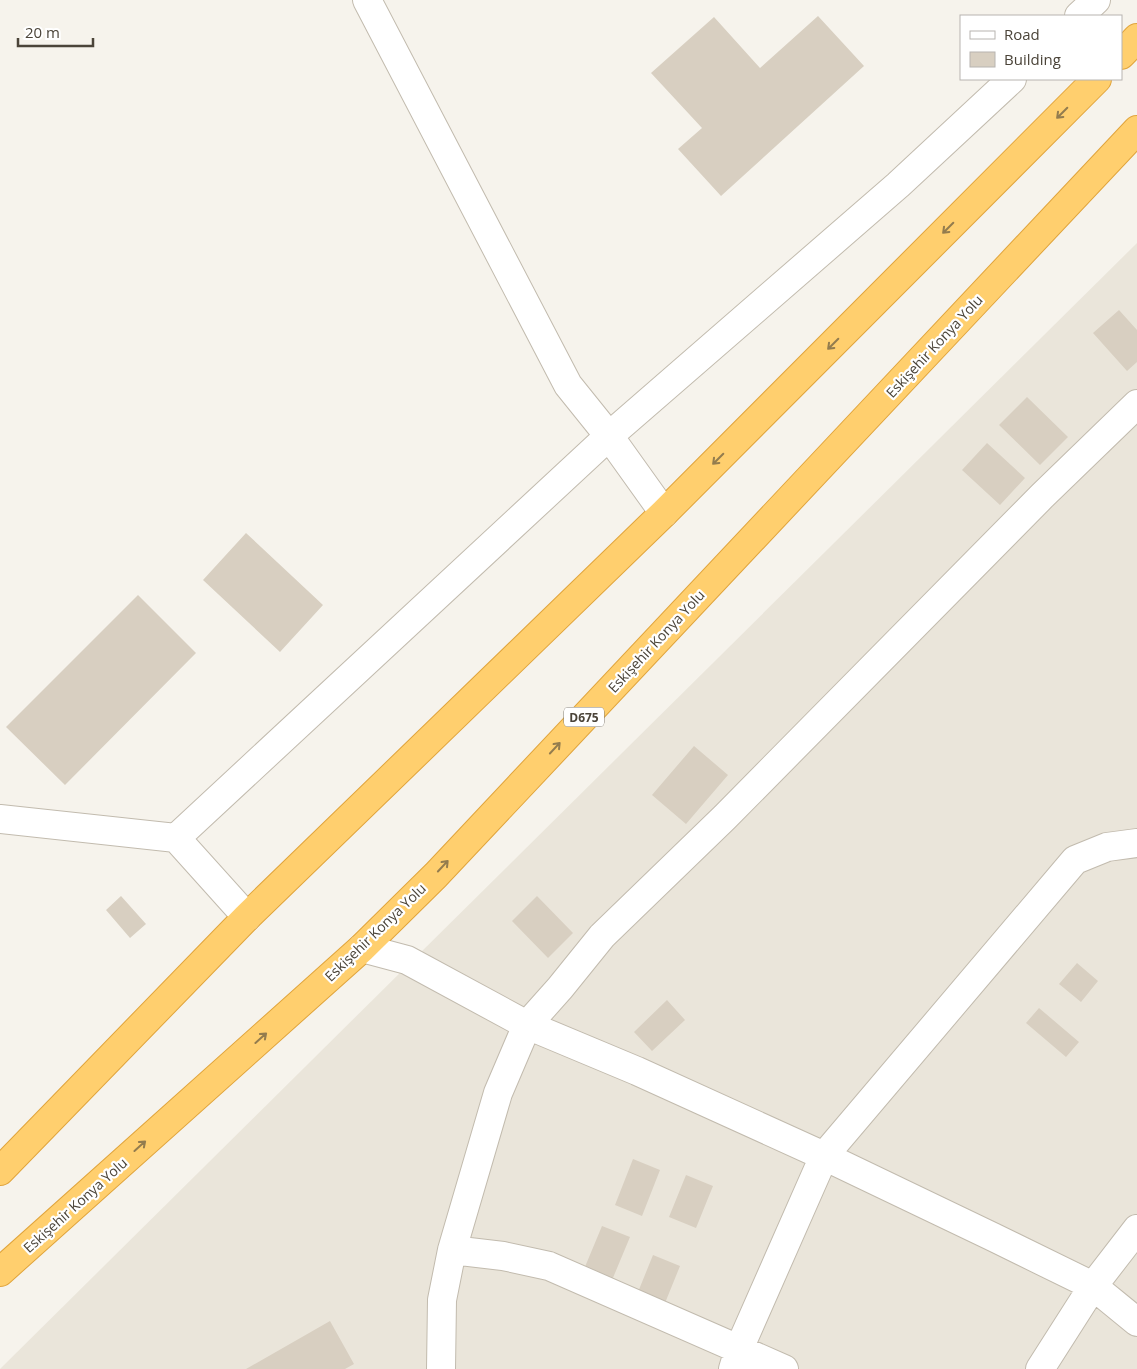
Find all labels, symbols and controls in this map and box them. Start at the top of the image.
scale bar [18,15,92,47]
legend [960,15,1122,80]
text: 20 m [25,22,60,42]
text: Road [1004,24,1040,44]
text: Building [1004,49,1061,69]
one-way arrow [1056,107,1068,120]
one-way arrow [942,222,954,234]
street label: Eskişehir Konya Yolu [881,291,987,401]
one-way arrow [827,337,839,350]
one-way arrow [712,453,724,465]
street label: Eskişehir Konya Yolu [603,586,709,696]
road number: D675 [564,708,604,726]
one-way arrow [549,742,561,755]
one-way arrow [437,860,449,873]
street label: Eskişehir Konya Yolu [320,879,430,985]
one-way arrow [255,1032,268,1044]
one-way arrow [134,1141,147,1152]
street label: Eskişehir Konya Yolu [19,1153,131,1257]

